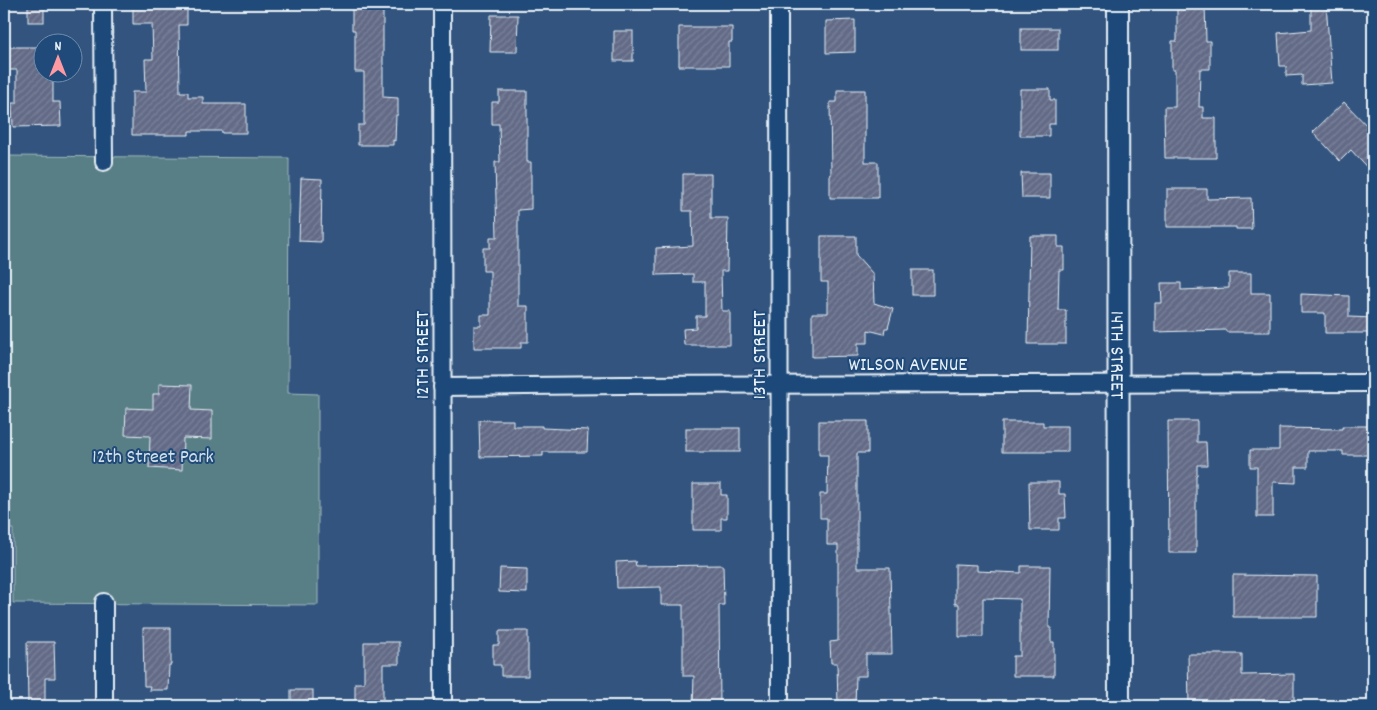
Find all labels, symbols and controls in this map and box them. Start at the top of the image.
north arrow [32,32,82,82]
text: N [55,37,62,57]
street label: 12TH STREET [410,311,438,399]
street label: 13TH STREET [747,311,775,399]
street label: 14TH STREET [1101,311,1130,399]
street label: WILSON AVENUE [849,352,967,380]
park label: 12th Street Park [92,444,214,472]

